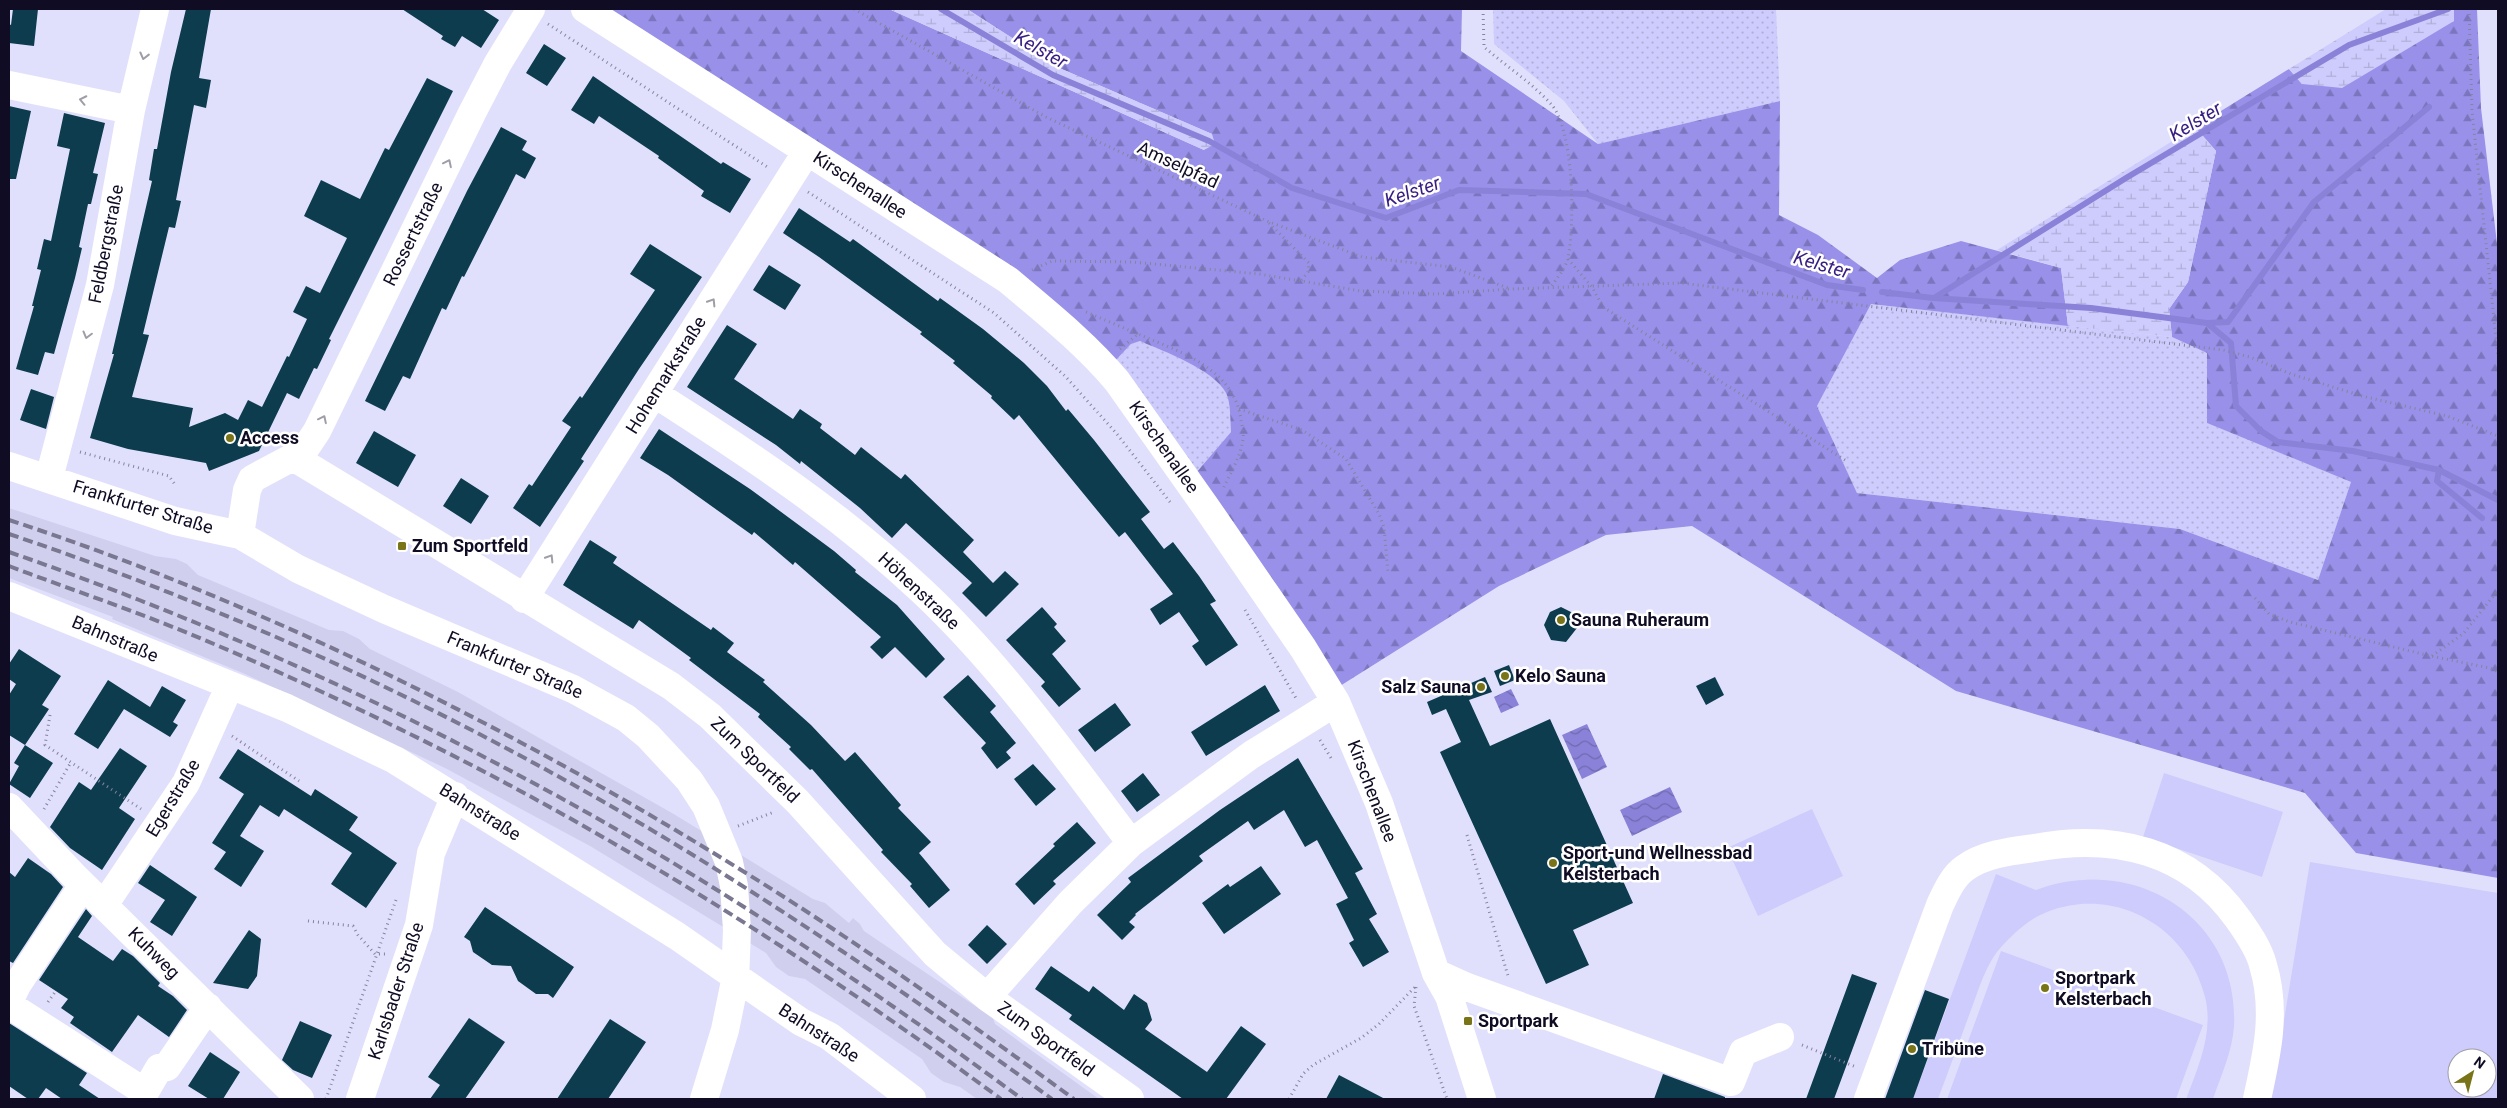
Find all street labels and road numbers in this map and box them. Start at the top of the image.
street label: Amselpfad [1134,137,1222,192]
street label: Kirschenallee [809,146,911,223]
street label: Rossertstraße [378,178,447,289]
street label: Feldbergstraße [84,183,127,305]
street label: Hohemarkstraße [621,312,710,437]
street label: Kirschenallee [1125,397,1204,497]
street label: Frankfurter Straße [71,475,216,538]
street label: Höhenstraße [874,548,964,634]
street label: Bahnstraße [69,611,162,666]
street label: Frankfurter Straße [444,626,586,703]
street label: Zum Sportfeld [707,712,804,807]
street label: Kirschenallee [1343,737,1402,845]
street label: Egerstraße [141,755,204,840]
street label: Bahnstraße [436,778,525,845]
street label: Karlsbader Straße [363,919,428,1062]
street label: Kuhweg [124,923,184,983]
street label: Zum Sportfeld [994,996,1099,1081]
street label: Bahnstraße [775,999,863,1066]

